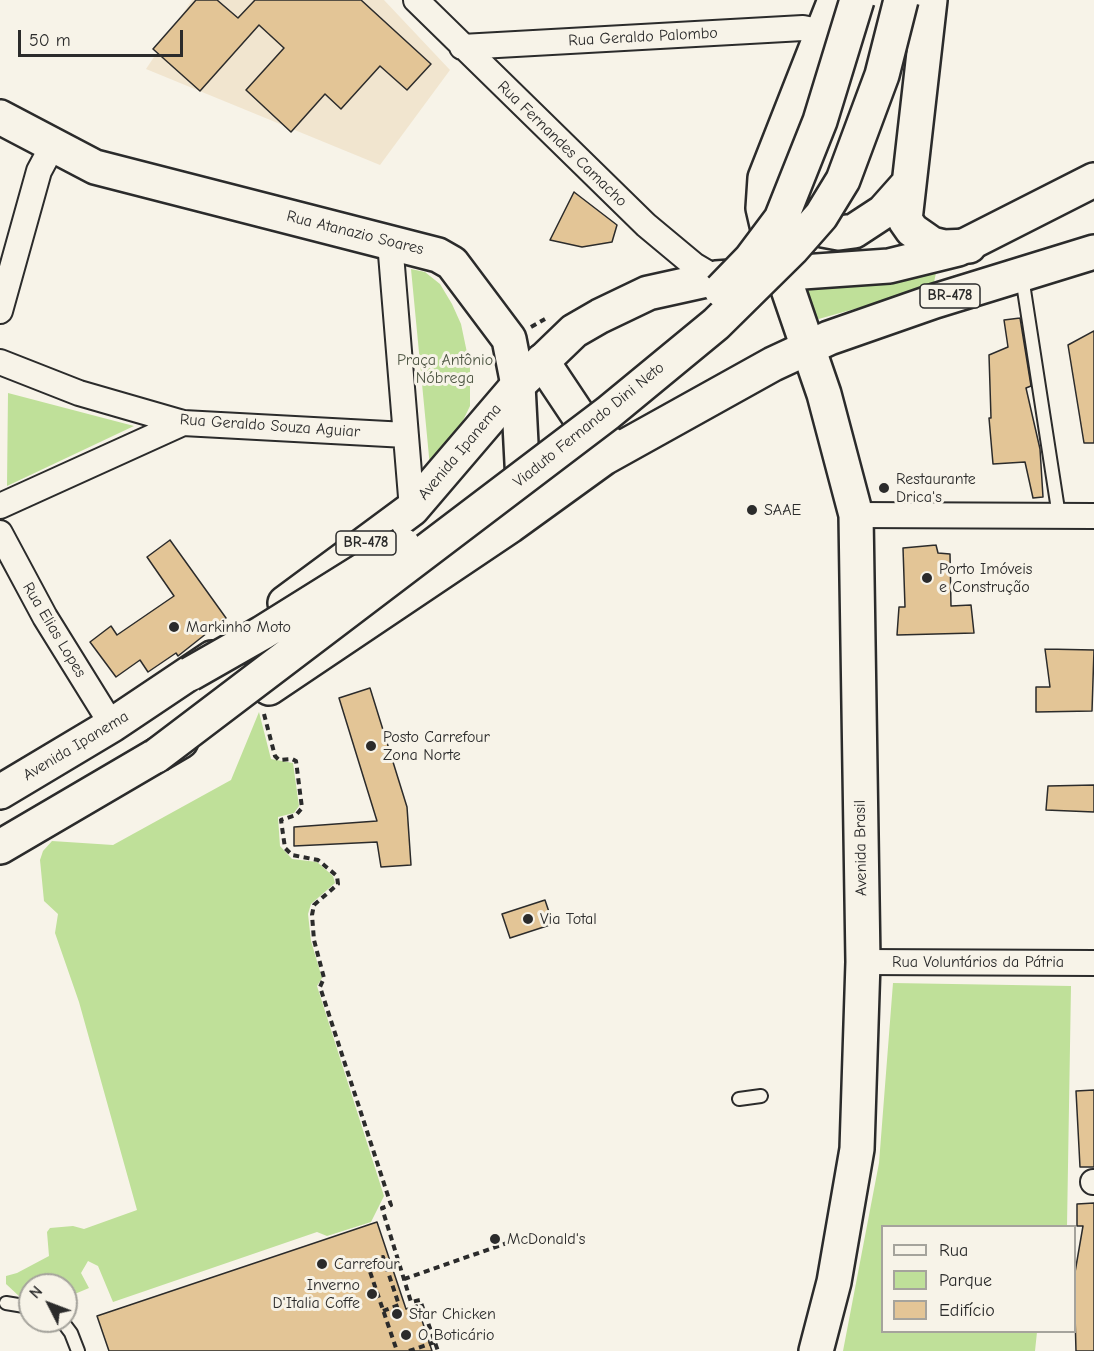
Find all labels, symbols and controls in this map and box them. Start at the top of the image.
scale bar [21,18,186,56]
street label: Rua Geraldo Palombo [568,23,718,51]
text: 50 m [29,30,71,51]
street label: Rua Fernandes Camacho [493,77,631,211]
street label: Rua Atanazio Soares [284,207,426,259]
road number: BR-478 [920,284,980,308]
park label: Praça Antônio Nóbrega [397,350,493,388]
street label: Viaduto Fernando Dini Neto [510,358,668,492]
street label: Avenida Ipanema [414,400,506,504]
street label: Rua Geraldo Souza Aguiar [179,410,361,442]
place label: Restaurante Drica's [896,469,976,507]
marker: Restaurante Drica's [877,481,891,495]
place label: SAAE [764,500,801,520]
marker: SAAE [745,503,759,517]
road number: BR-478 [336,531,396,555]
place label: Porto Imóveis e Construção [939,559,1032,597]
marker: Porto Imóveis e Construção [920,571,934,585]
street label: Rua Elias Lopes [18,579,90,681]
place label: Markinho Moto [186,617,291,637]
marker: Markinho Moto [167,620,181,634]
street label: Avenida Ipanema [20,707,132,785]
place label: Posto Carrefour Zona Norte [383,727,490,765]
marker: Posto Carrefour Zona Norte [364,739,378,753]
street label: Avenida Brasil [851,800,871,896]
place label: Via Total [540,909,597,929]
marker: Via Total [521,912,535,926]
street label: Rua Voluntários da Pátria [892,952,1064,972]
legend [881,1225,1076,1333]
place label: McDonald's [507,1229,586,1249]
marker: McDonald's [488,1232,502,1246]
text: Rua [939,1240,968,1261]
place label: Carrefour [334,1254,400,1274]
marker: Carrefour [315,1257,329,1271]
text: Parque [939,1270,992,1291]
north arrow [18,1273,78,1333]
place label: Inverno D'Italia Coffe [273,1275,360,1313]
text: N [26,1282,46,1302]
marker: Inverno D'Italia Coffe [365,1287,379,1301]
text: Edifício [939,1300,995,1321]
place label: Star Chicken [409,1304,496,1324]
marker: Star Chicken [390,1307,404,1321]
place label: O Boticário [418,1325,494,1345]
marker: O Boticário [399,1328,413,1342]

